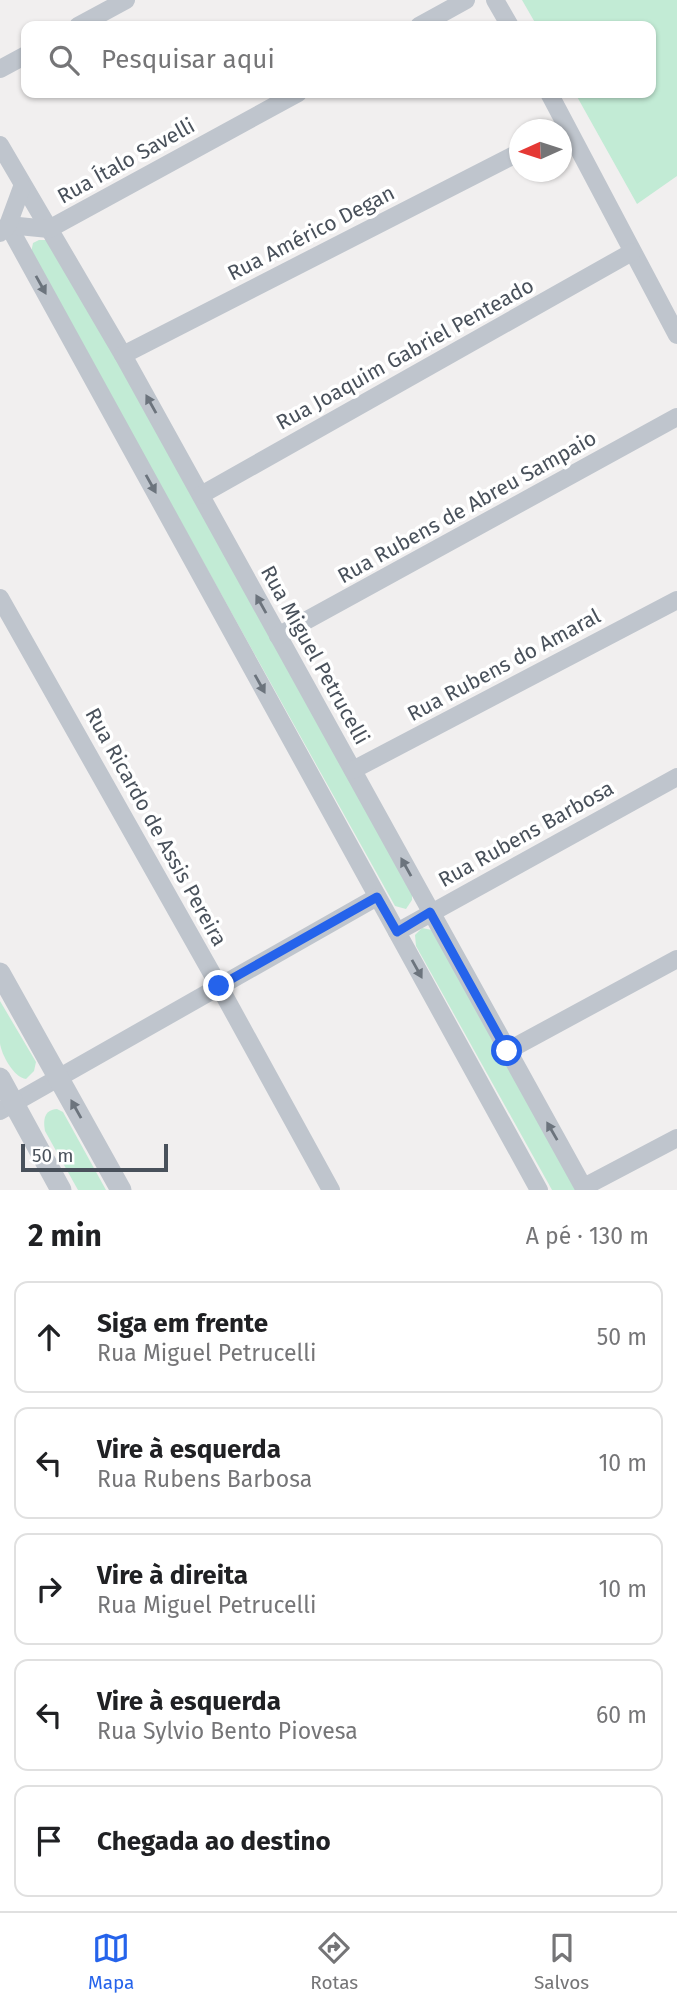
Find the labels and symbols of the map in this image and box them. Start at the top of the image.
street label: Rua Ítalo Savelli [53,113,199,209]
north arrow [509,119,572,182]
street label: Rua Américo Degan [223,180,399,286]
street label: Rua Joaquim Gabriel Penteado [272,272,538,436]
one-way arrow [35,275,47,295]
one-way arrow [145,395,157,414]
street label: Rua Rubens de Abreu Sampaio [333,425,601,589]
one-way arrow [144,475,156,495]
street label: Rua Miguel Petrucelli [255,561,375,749]
one-way arrow [255,594,267,613]
street label: Rua Rubens do Amaral [403,603,605,727]
one-way arrow [254,674,266,693]
street label: Rua Ricardo de Assis Pereira [80,703,232,951]
street label: Rua Rubens Barbosa [434,775,618,893]
one-way arrow [400,858,412,877]
one-way arrow [411,959,423,979]
route end [203,970,234,1001]
route start [491,1035,522,1066]
one-way arrow [71,1098,83,1118]
one-way arrow [546,1121,558,1140]
scale bar [21,1141,168,1173]

